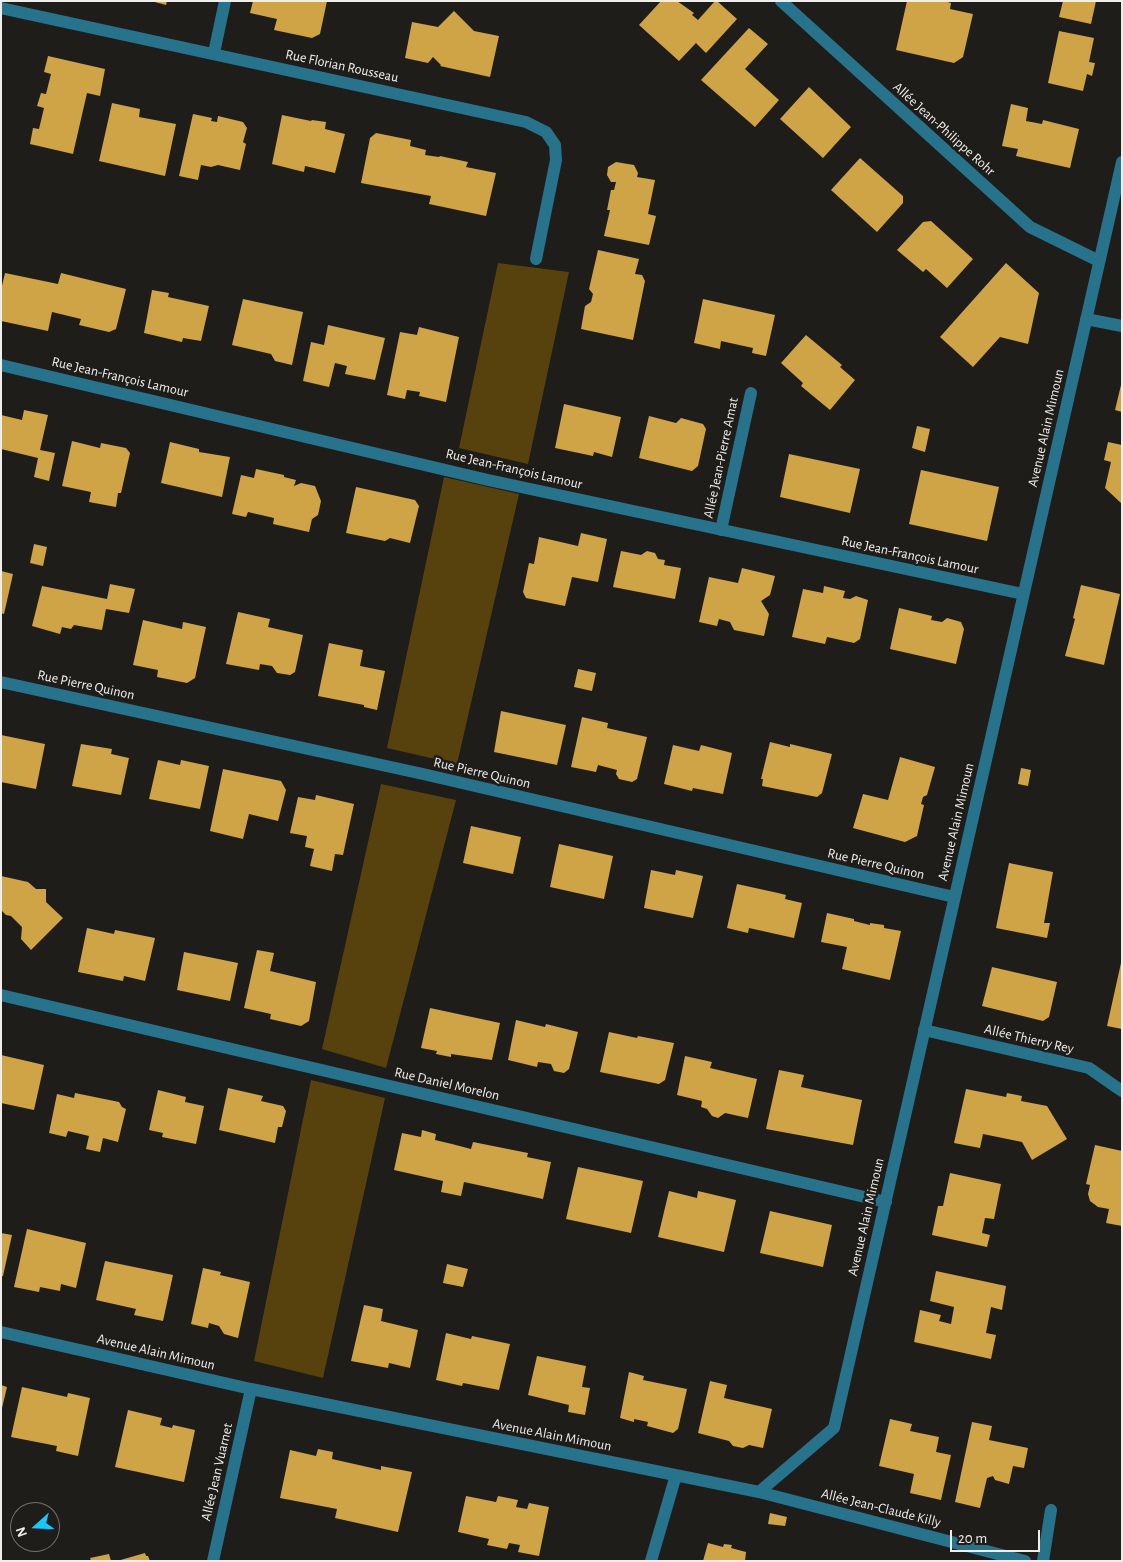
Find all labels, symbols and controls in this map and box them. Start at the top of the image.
street label: Rue Florian Rousseau [284,46,400,86]
street label: Allée Jean-Philippe Rohr [889,79,999,179]
street label: Rue Jean-François Lamour [50,353,190,401]
street label: Avenue Alain Mimoun [1024,367,1068,489]
street label: Allée Jean-Pierre Amat [700,396,742,520]
street label: Rue Jean-François Lamour [444,445,584,493]
street label: Rue Jean-François Lamour [840,532,980,578]
street label: Rue Pierre Quinon [36,666,136,704]
street label: Rue Pierre Quinon [432,754,532,792]
street label: Avenue Alain Mimoun [934,761,978,883]
street label: Rue Pierre Quinon [826,845,926,883]
street label: Allée Thierry Rey [983,1021,1075,1057]
street label: Rue Daniel Morelon [393,1064,501,1104]
street label: Avenue Alain Mimoun [844,1156,888,1278]
street label: Avenue Alain Mimoun [95,1330,217,1374]
street label: Avenue Alain Mimoun [491,1415,613,1455]
street label: Allée Jean Vuarnet [198,1421,236,1523]
street label: Allée Jean-Claude Killy [819,1485,943,1531]
north arrow [10,1502,60,1552]
scale bar [953,1520,1043,1552]
text: N [14,1525,30,1539]
text: 20 m [958,1531,987,1546]

